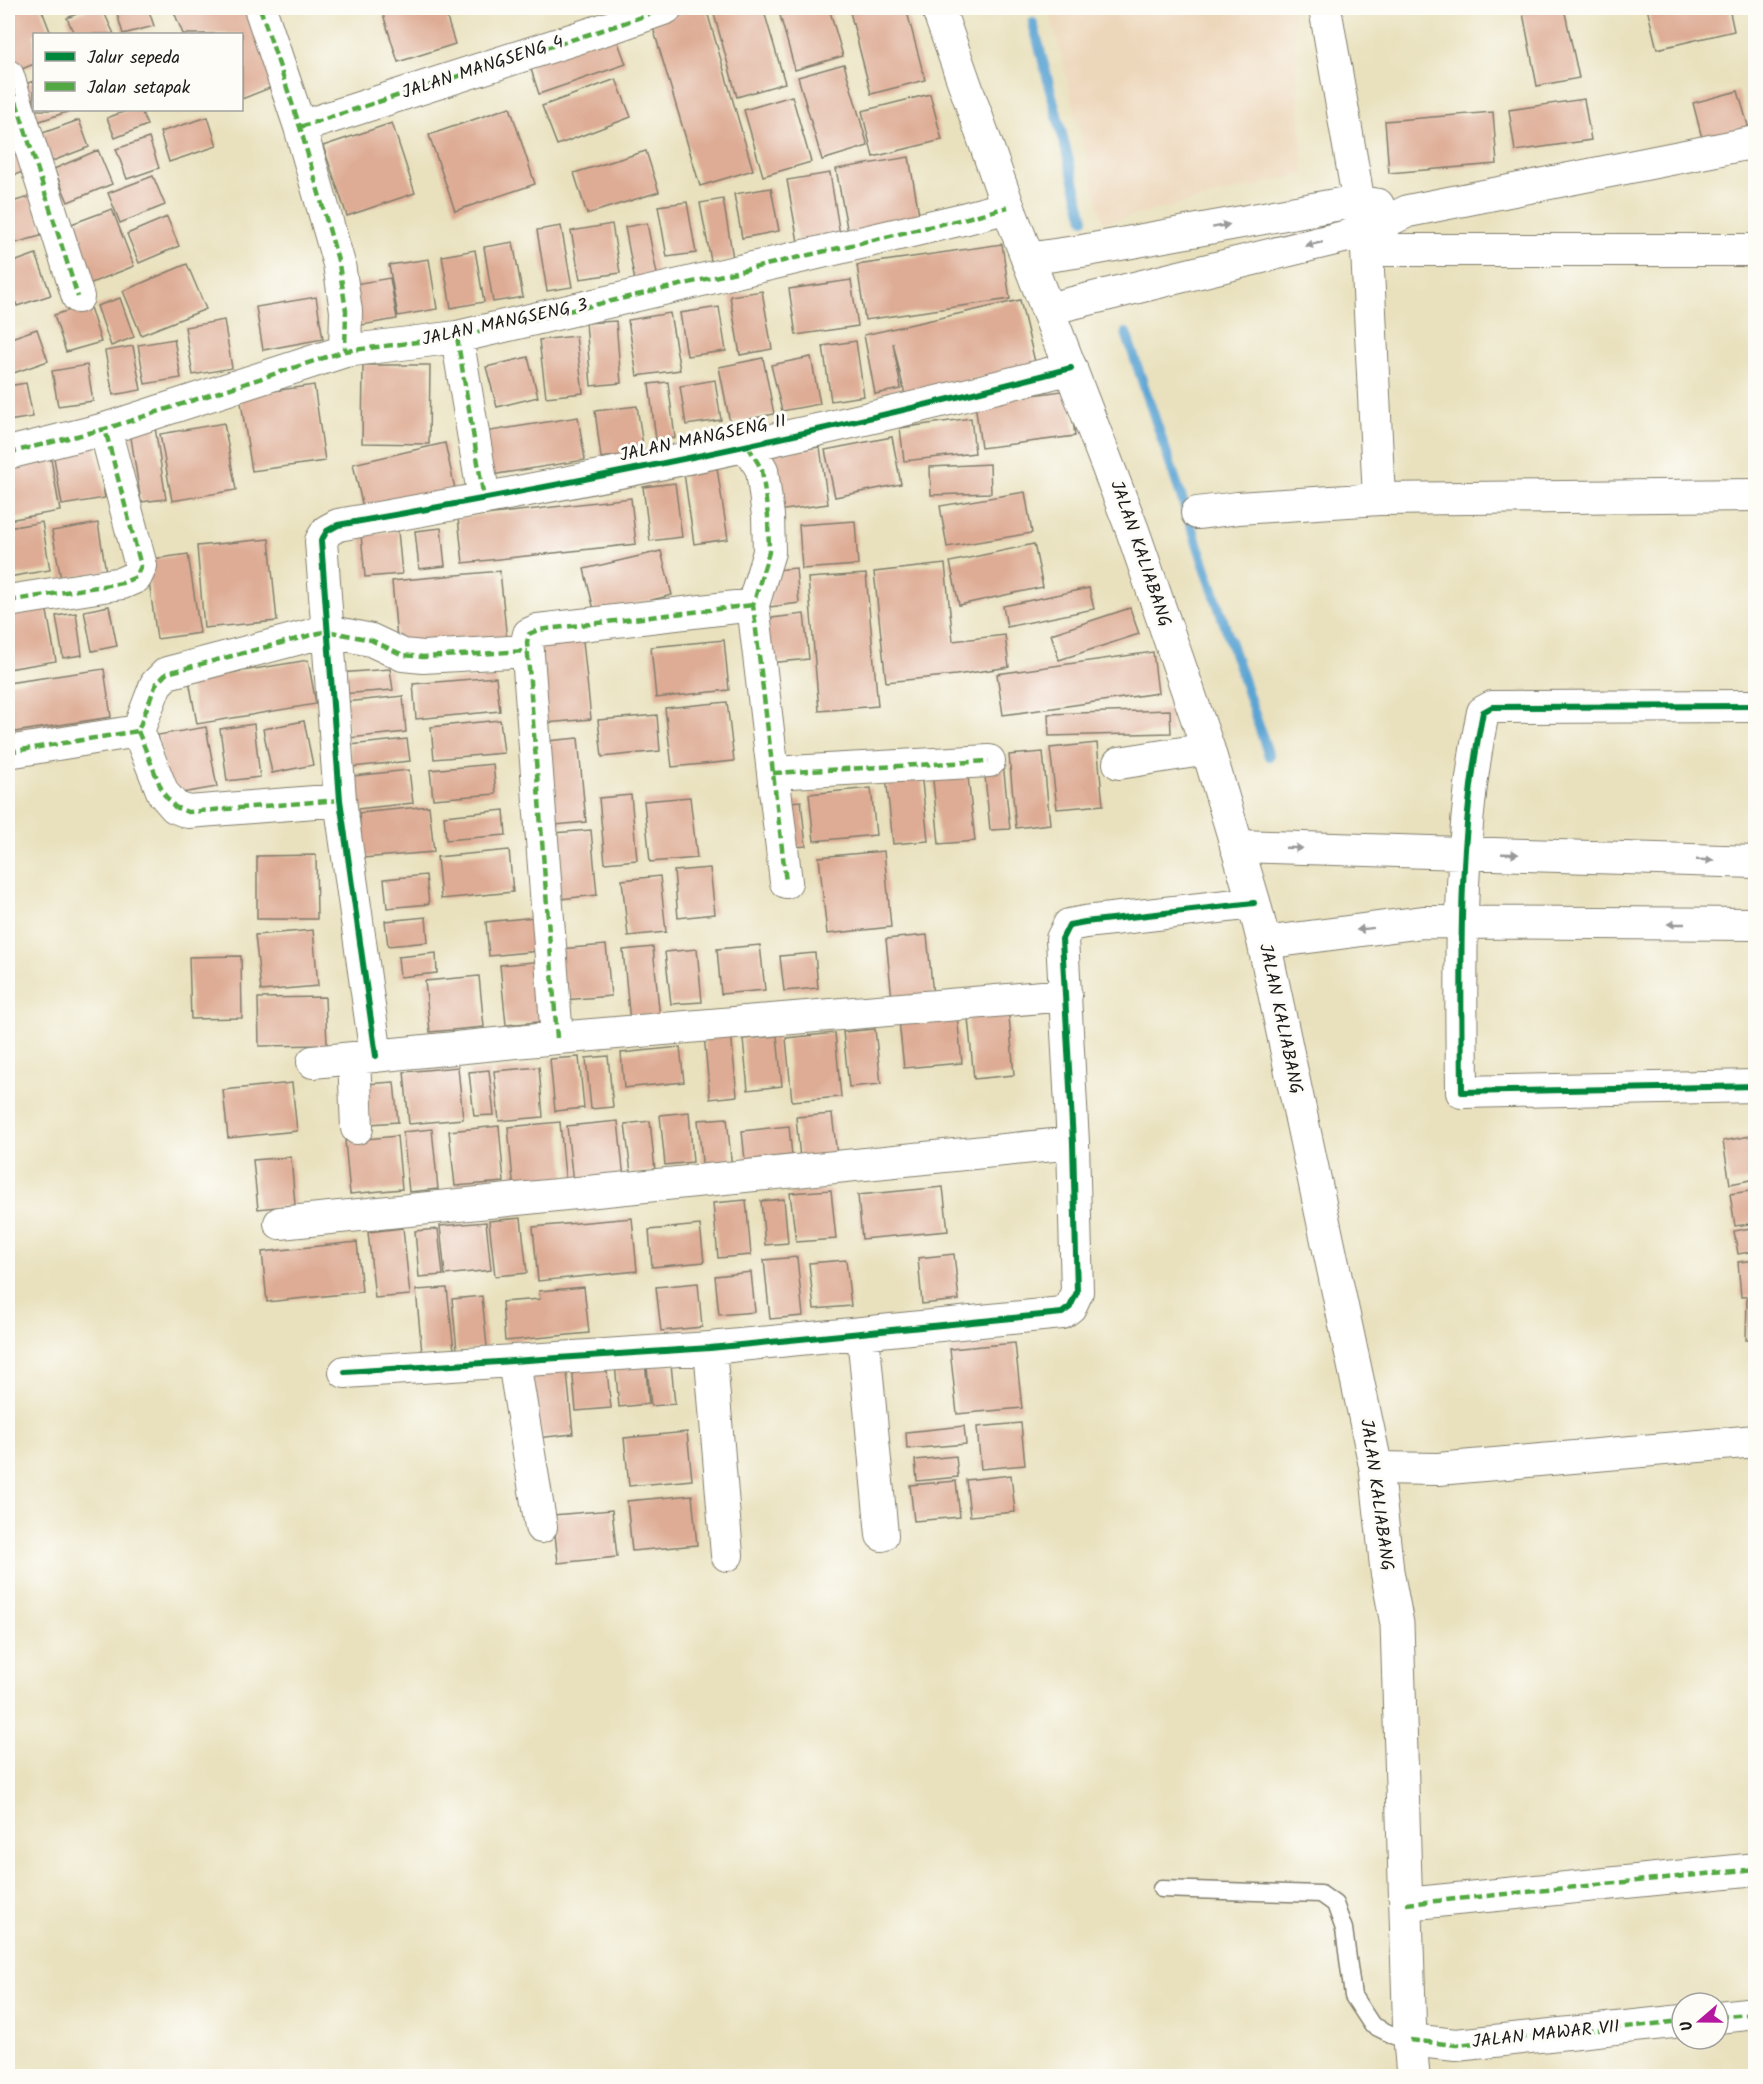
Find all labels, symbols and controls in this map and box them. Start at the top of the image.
street label: JALAN MANGSENG 4 [398,28,568,108]
legend [33,33,243,111]
text: Jalur sepeda [87,44,180,73]
text: Jalan setapak [87,74,191,103]
one-way arrow [1212,221,1231,230]
one-way arrow [1305,240,1323,250]
street label: JALAN MANGSENG 3 [419,291,591,355]
street label: JALAN MANGSENG II [617,407,789,471]
street label: JALAN KALIABANG [1101,477,1179,631]
one-way arrow [1285,843,1304,853]
one-way arrow [1501,850,1520,859]
one-way arrow [1696,856,1715,865]
one-way arrow [1667,919,1686,929]
one-way arrow [1355,924,1374,934]
street label: JALAN KALIABANG [1250,941,1310,1097]
street label: JALAN KALIABANG [1351,1417,1401,1573]
north arrow [1670,1991,1730,2051]
street label: JALAN MAWAR VII [1471,2013,1621,2057]
text: U [1674,2016,1701,2034]

